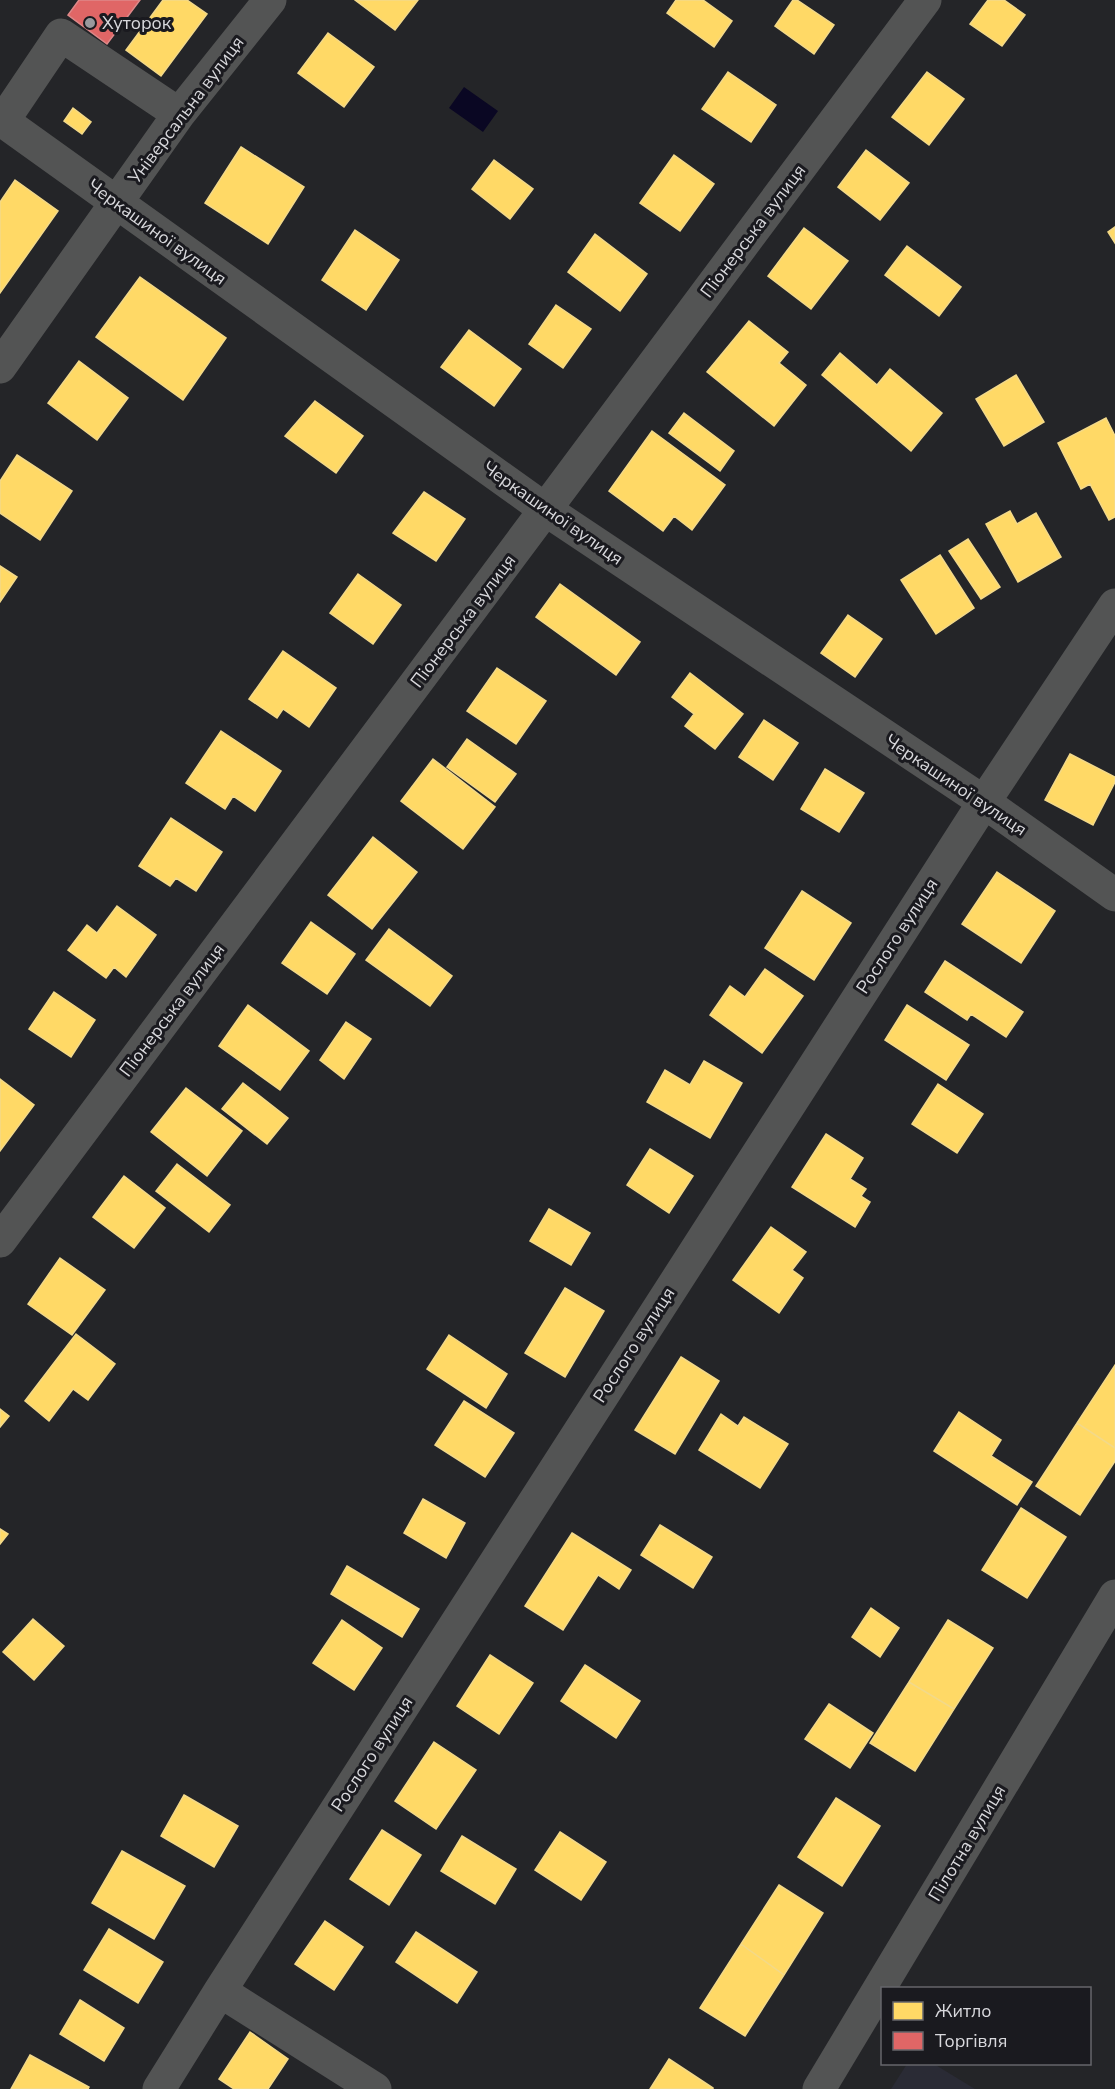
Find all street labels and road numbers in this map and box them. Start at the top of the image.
street label: Універсальна вулиця [122,31,249,190]
street label: Піонерська вулиця [695,159,811,303]
street label: Черкашиної вулиця [83,173,231,291]
street label: Черкашиної вулиця [478,455,628,571]
street label: Піонерська вулиця [405,549,521,693]
street label: Черкашиної вулиця [880,729,1032,841]
street label: Рослого вулиця [851,874,943,998]
street label: Піонерська вулиця [114,938,230,1082]
street label: Рослого вулиця [588,1283,680,1407]
street label: Рослого вулиця [326,1692,418,1816]
street label: Пілотна вулиця [923,1780,1011,1906]

